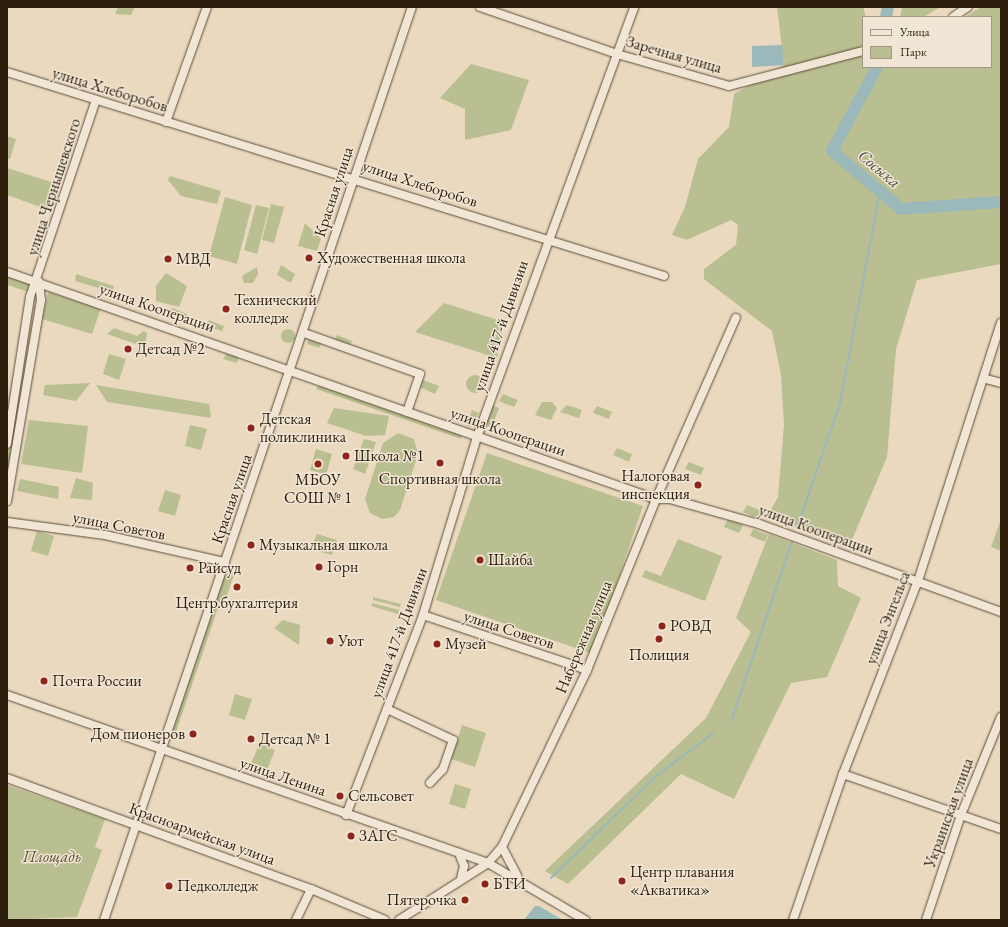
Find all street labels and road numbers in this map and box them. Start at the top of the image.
street label: Заречная улица [624,32,724,78]
street label: улица Хлеборобов [50,63,170,117]
street label: улица Чернышевского [23,116,85,258]
street label: Красная улица [310,145,358,239]
street label: улица Хлеборобов [360,156,480,212]
street label: улица 417-й Дивизии [470,258,532,394]
street label: улица Кооперации [97,279,217,337]
street label: улица Кооперации [448,403,568,461]
street label: Красная улица [208,452,256,546]
street label: улица Кооперации [756,500,876,560]
street label: улица Советов [71,508,167,544]
street label: улица 417-й Дивизии [366,565,432,701]
street label: улица Энгельса [861,569,915,667]
street label: Набережная улица [552,578,616,696]
street label: улица Советов [461,606,557,654]
street label: улица Ленина [237,753,329,801]
street label: Украинская улица [920,756,978,870]
street label: Красноармейская улица [126,799,278,869]

